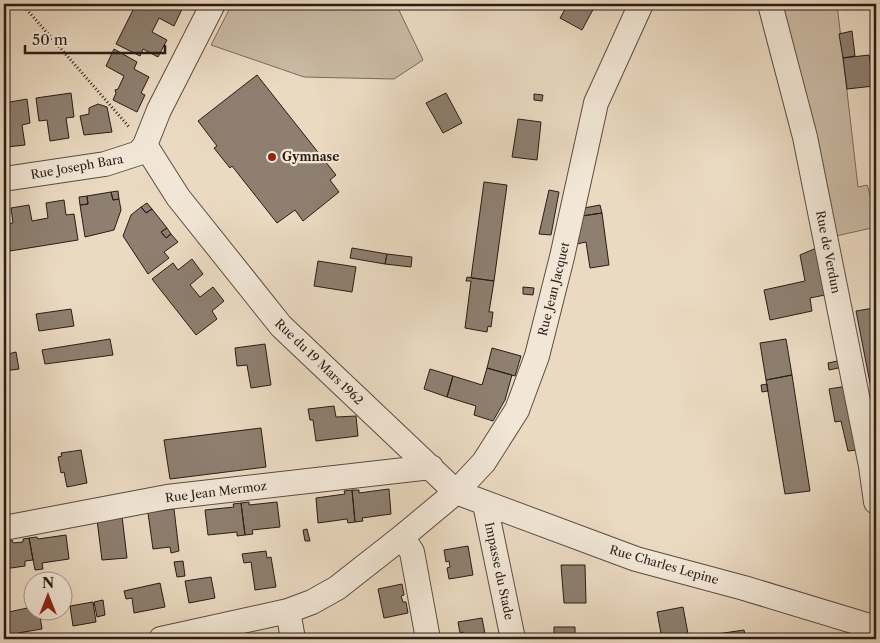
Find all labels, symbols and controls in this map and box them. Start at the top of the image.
scale bar [25,22,165,54]
text: 50 m [32,30,68,49]
place label: Gymnase [282,149,339,164]
street label: Rue Joseph Bara [30,151,125,182]
marker: Gymnase [266,151,278,163]
street label: Rue de Verdun [813,209,844,295]
street label: Rue Jean Jacquet [535,240,573,337]
street label: Rue du 19 Mars 1962 [272,316,367,408]
street label: Rue Jean Mermoz [164,478,268,505]
street label: Impasse du Stade [482,521,517,621]
street label: Rue Charles Lepine [608,542,721,587]
north arrow [22,570,72,620]
text: N [42,574,54,592]

